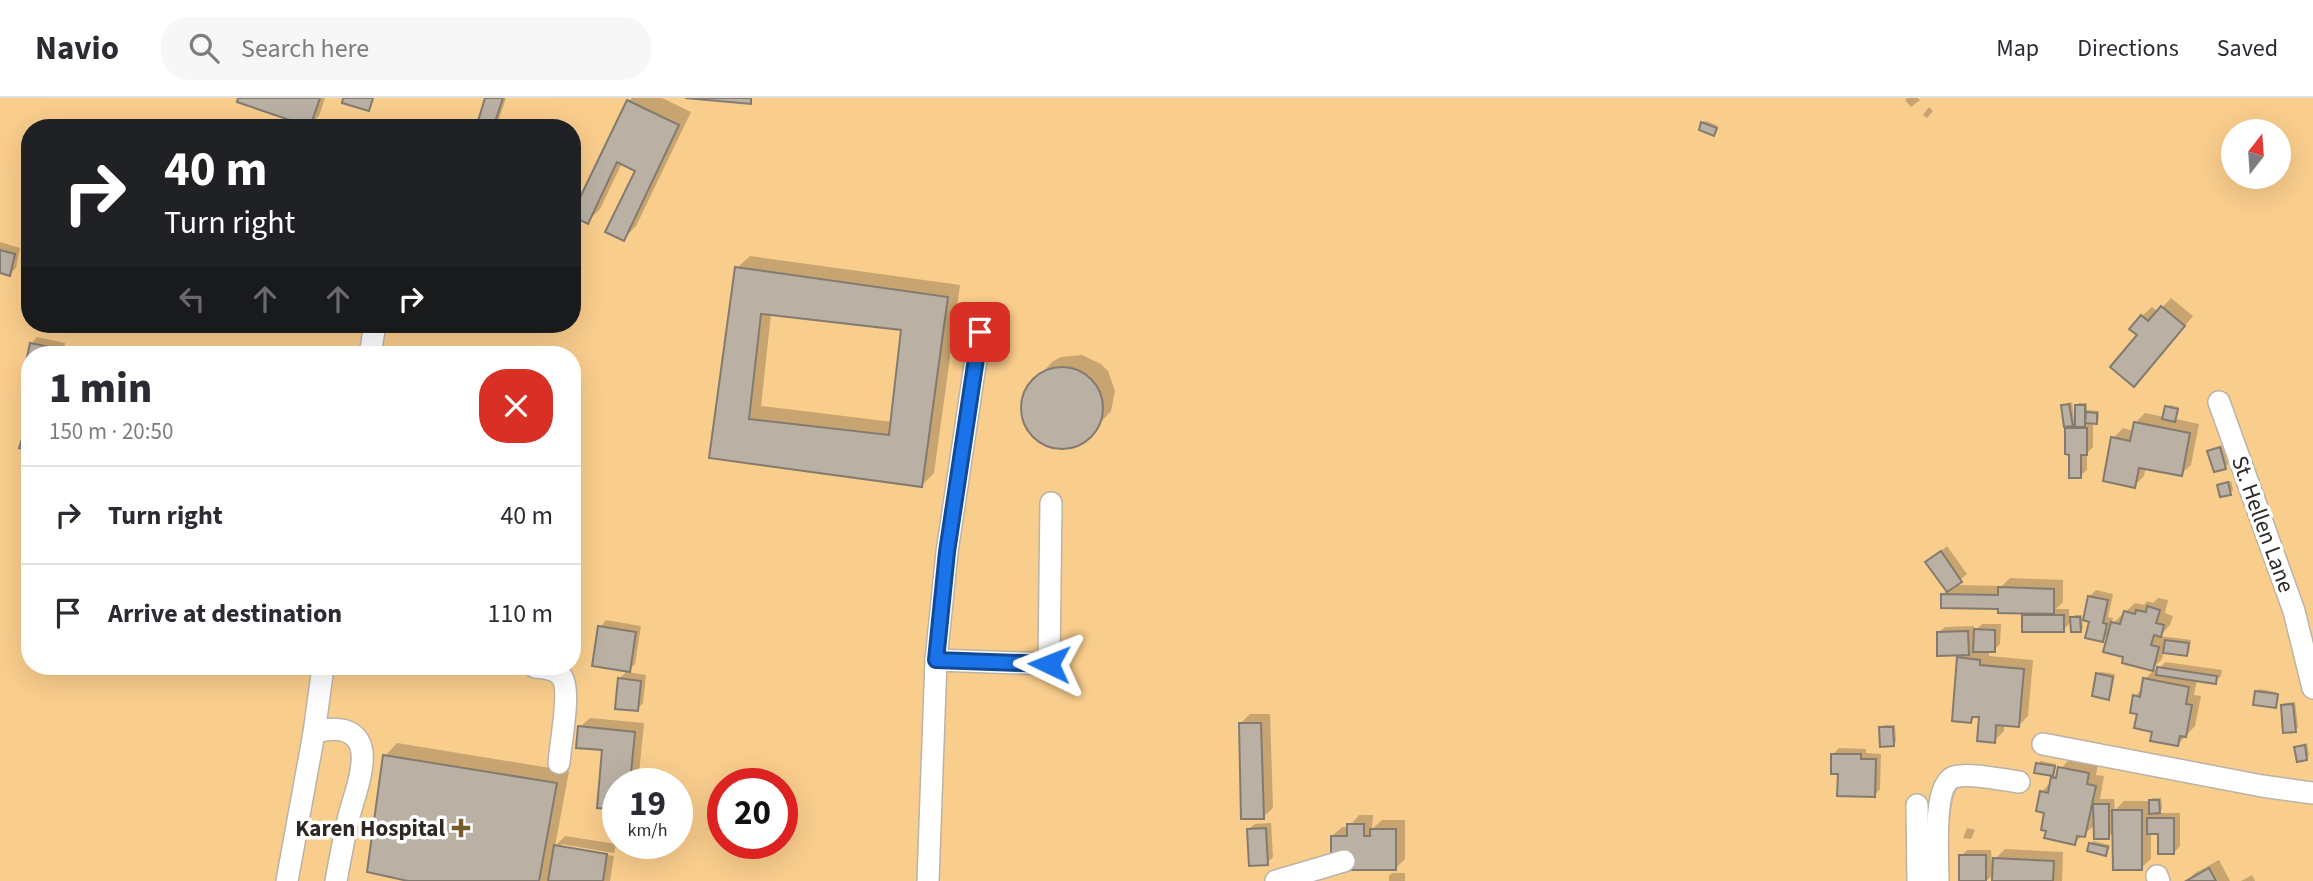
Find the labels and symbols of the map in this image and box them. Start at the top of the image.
north arrow [2221,119,2291,189]
pin [950,302,1010,362]
street label: St. Hellen Lane [2223,451,2303,597]
position arrow [1012,627,1086,701]
speed limit sign: 20 [707,768,798,859]
place label: Karen Hospital [295,812,445,845]
marker: Karen Hospital [451,818,471,838]

